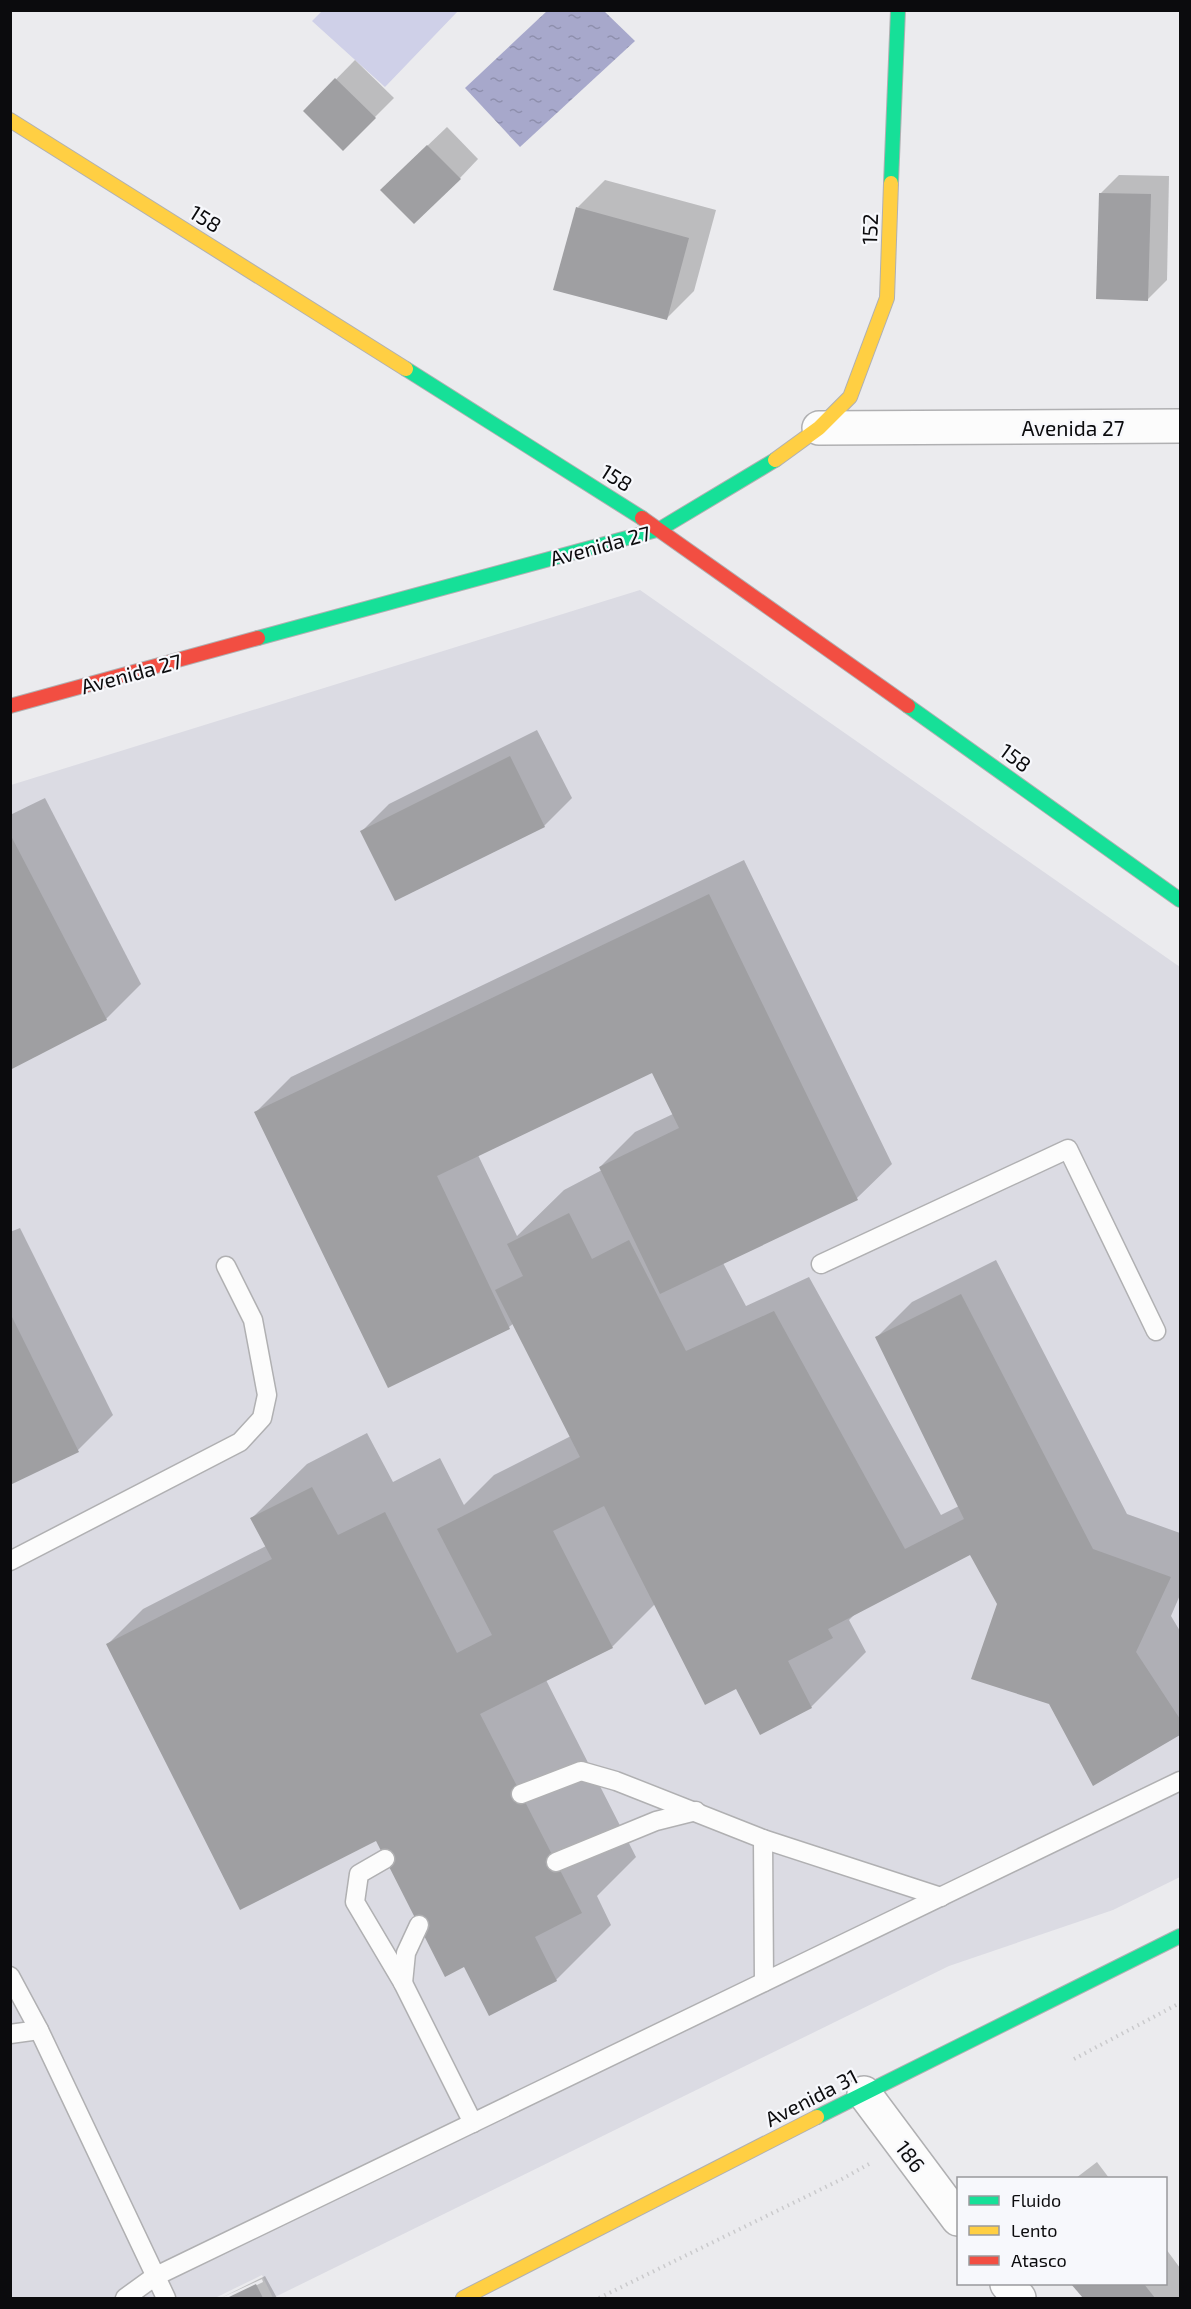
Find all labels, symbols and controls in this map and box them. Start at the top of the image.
street label: 158 [186,199,226,237]
street label: 152 [856,213,882,245]
street label: Avenida 27 [1021,415,1125,440]
street label: 158 [597,458,637,496]
street label: Avenida 27 [547,520,653,570]
street label: Avenida 27 [78,648,184,698]
street label: 158 [996,737,1036,777]
street label: Avenida 31 [760,2063,862,2131]
street label: 186 [891,2135,931,2177]
legend [957,2177,1167,2285]
text: Fluido [1011,2189,1061,2211]
text: Lento [1011,2219,1057,2241]
text: Atasco [1011,2249,1067,2271]

